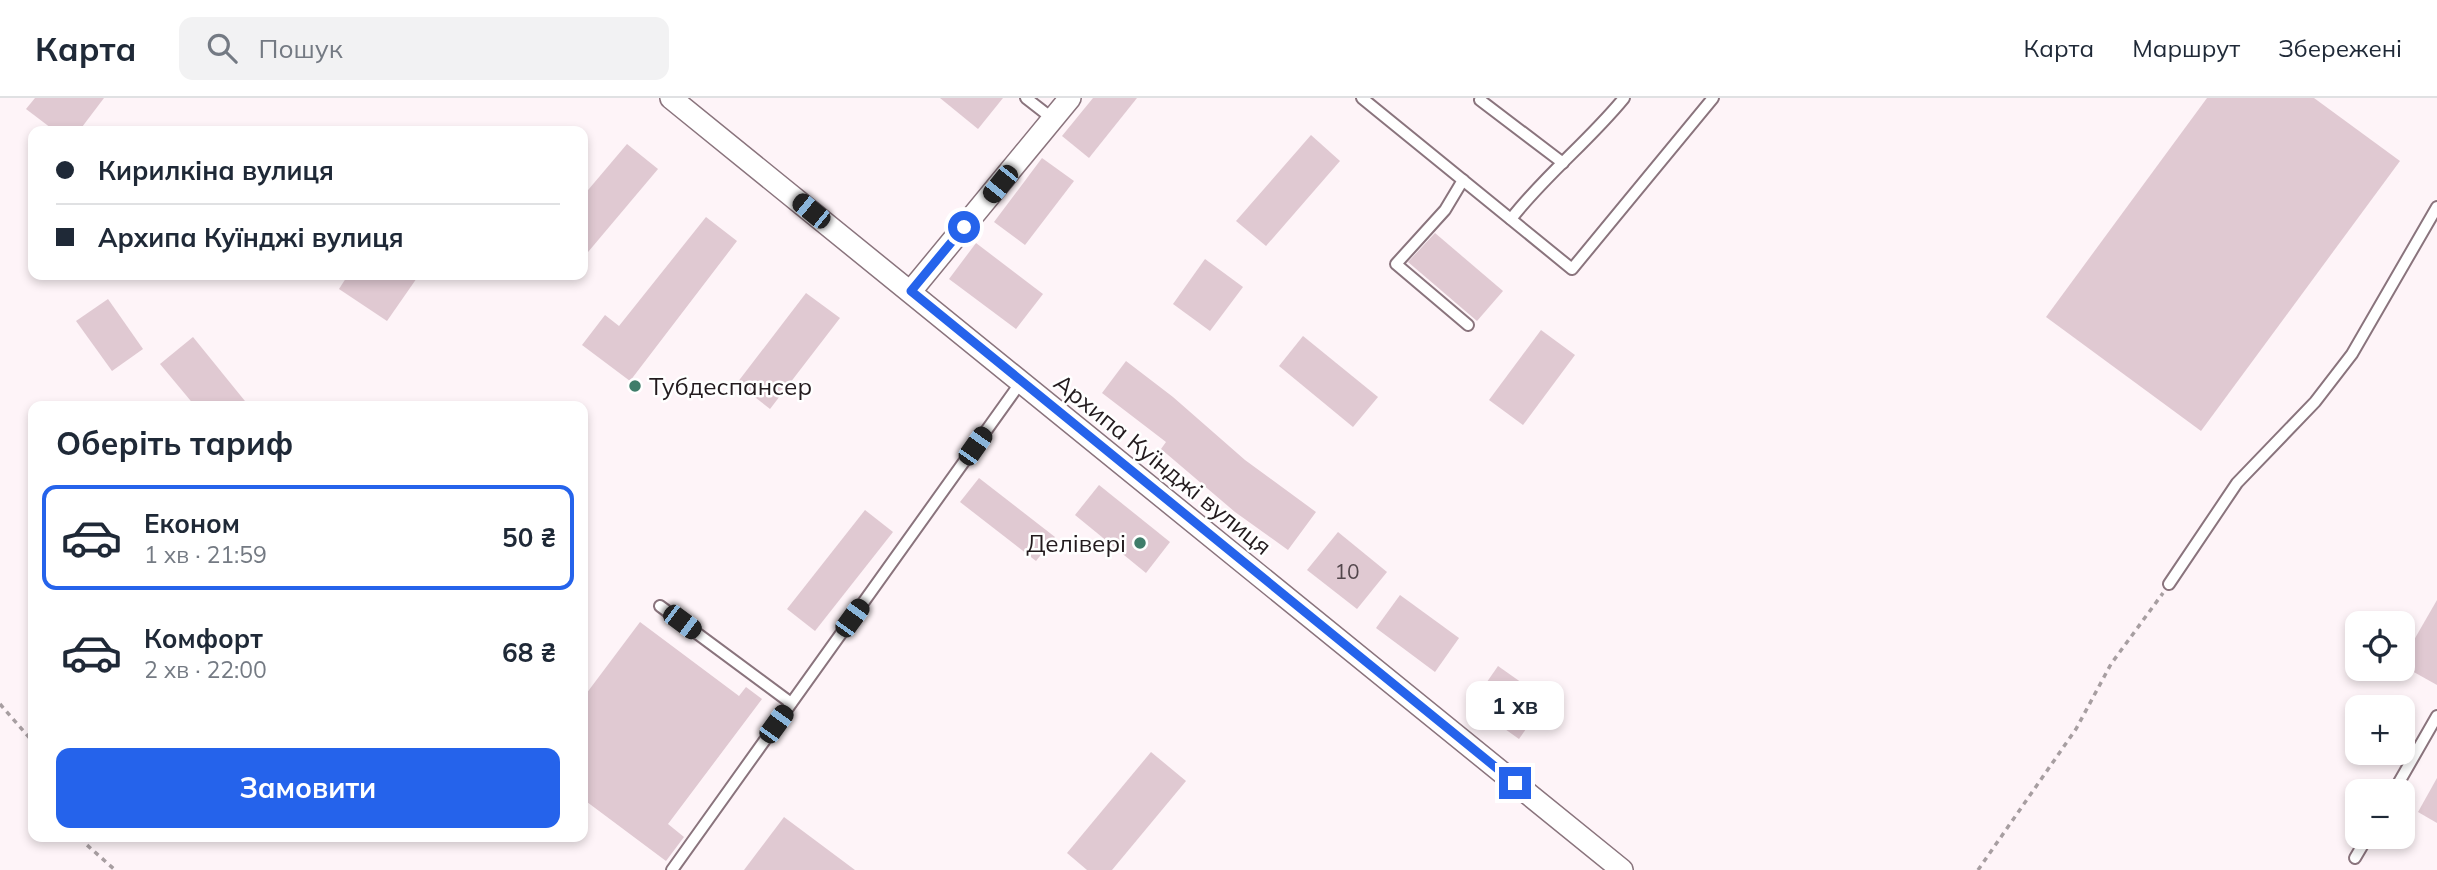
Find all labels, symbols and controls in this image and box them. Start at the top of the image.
search box [179,17,669,80]
text: Карта [35,28,137,69]
icon: search [203,29,241,67]
text: Пошук [259,32,343,65]
text: Карта [2024,33,2094,63]
text: Маршрут [2132,33,2240,63]
text: Збережені [2278,33,2402,63]
text: Кирилкіна вулиця [98,154,334,187]
car [979,161,1022,207]
car [789,190,834,232]
route start [948,211,980,243]
text: Архипа Куїнджі вулиця [98,221,404,254]
street label: Архипа Куїнджі вулиця [1048,367,1278,561]
place label: Тубдеспансер [649,371,812,401]
marker: Тубдеспансер [627,378,643,394]
text: Оберіть тариф [56,423,293,463]
car [955,423,996,469]
icon: car [60,506,123,569]
text: Економ [144,507,240,540]
text: 50 ₴ [502,521,556,554]
place label: Делівері [1026,528,1126,558]
marker: Делівері [1132,535,1148,551]
text: 1 хв · 21:59 [144,540,267,569]
house number: 10 [1334,558,1360,584]
car [832,595,873,641]
car [659,601,706,643]
map controls [2345,611,2415,849]
button: locate [2345,611,2415,681]
icon: car [60,621,123,684]
text: Комфорт [144,622,263,655]
text: 68 ₴ [502,636,556,669]
text: 2 хв · 22:00 [144,655,267,684]
callout: 1 хв [1466,682,1564,730]
text: 1 хв [1492,691,1538,720]
button: + [2345,695,2415,765]
car [756,701,797,747]
button: Замовити [56,748,560,828]
route end [1499,767,1531,799]
button: − [2345,779,2415,849]

